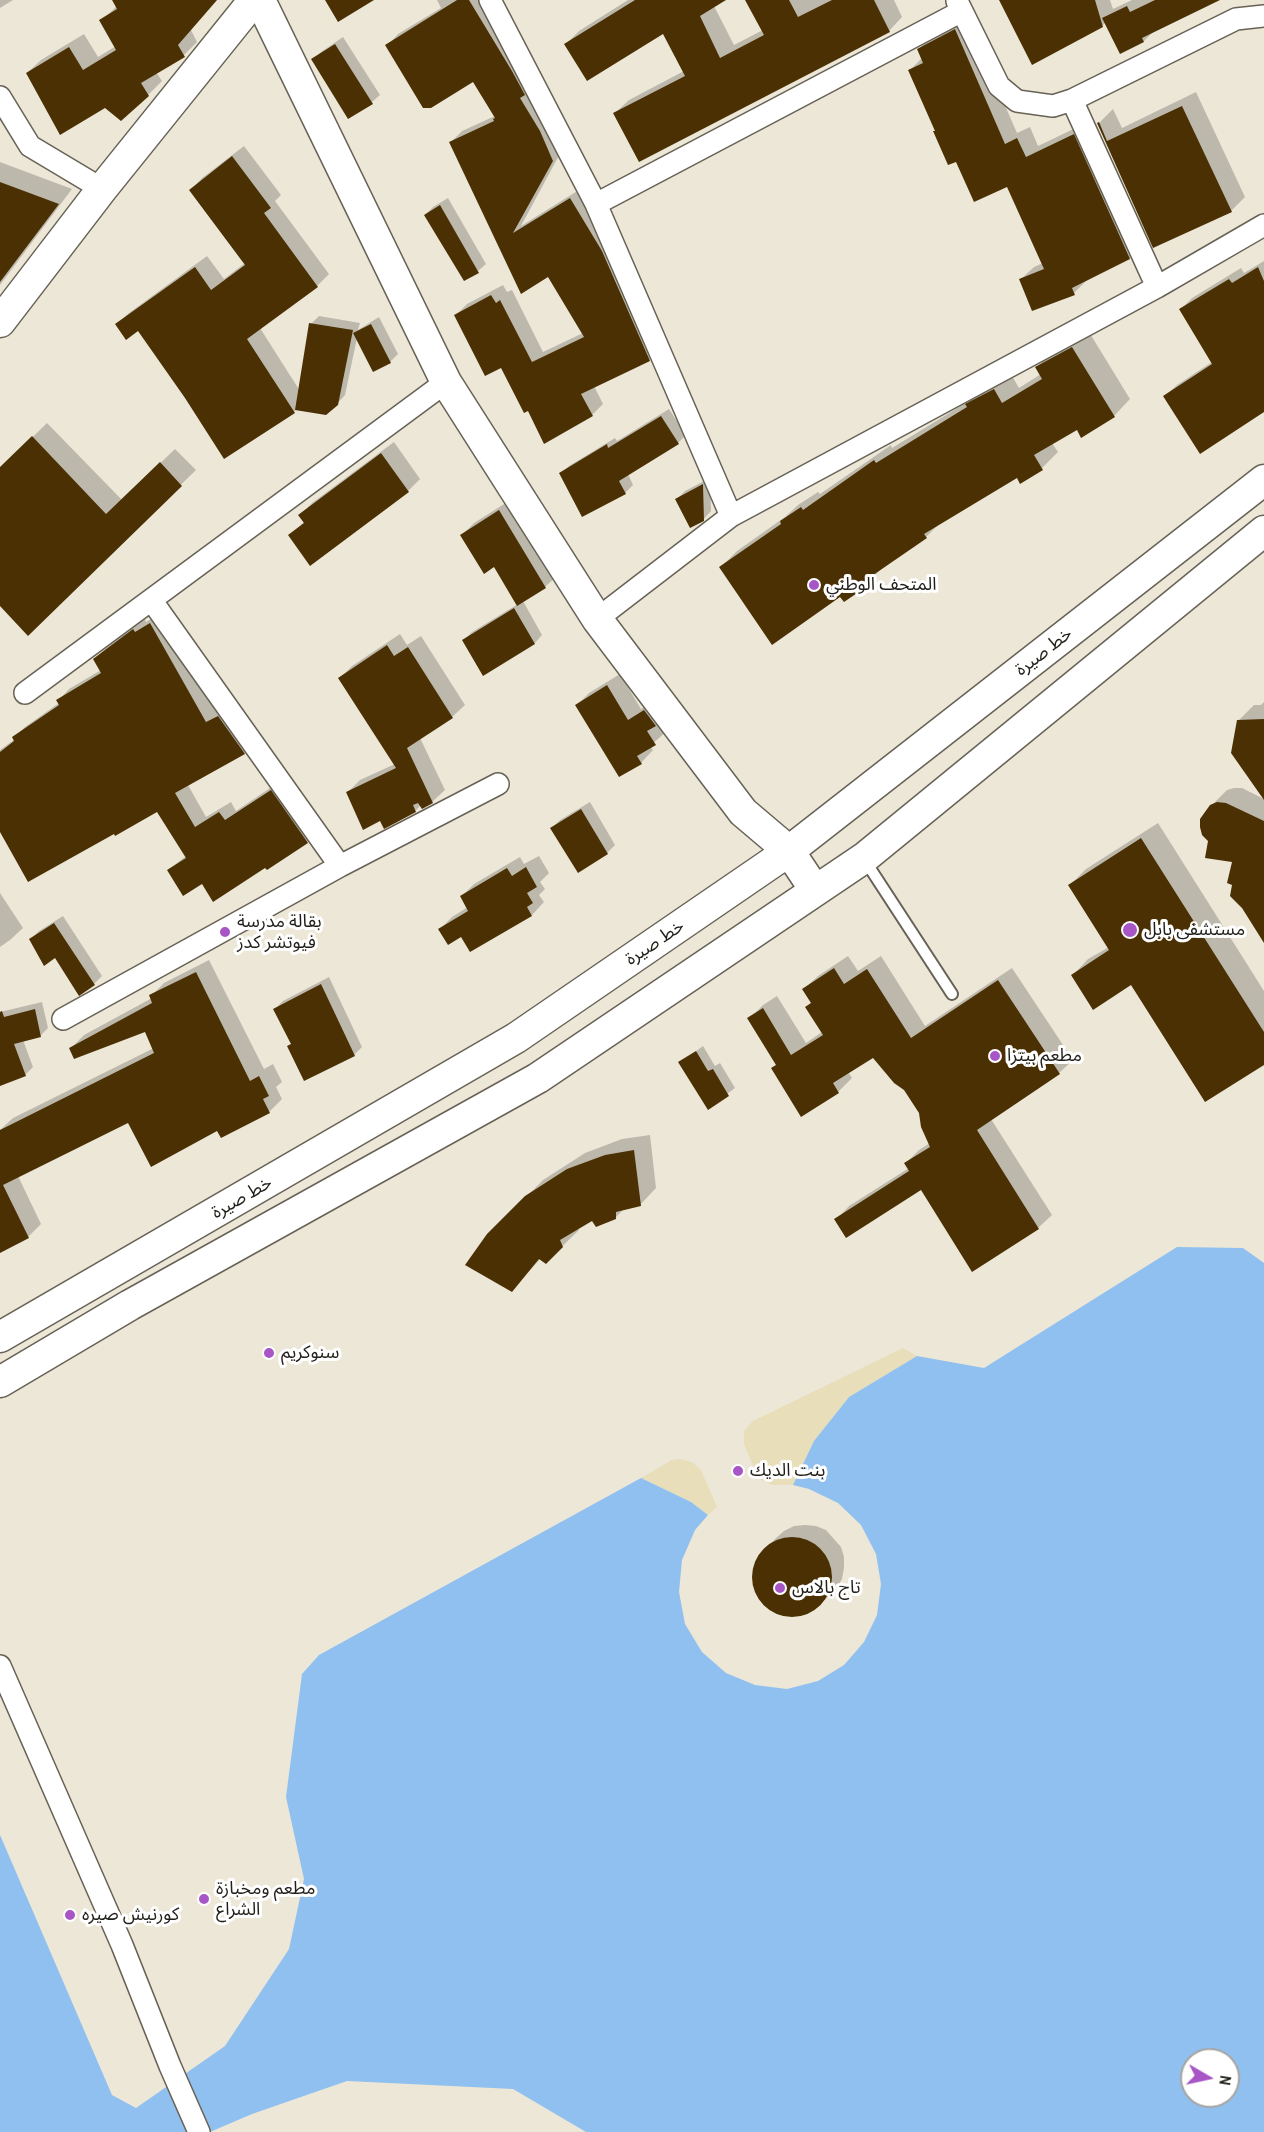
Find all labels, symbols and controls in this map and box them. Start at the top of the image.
place label: المتحف الوطني [826,574,936,596]
marker: المتحف الوطني [807,578,821,592]
street label: خط صيرة [1011,623,1077,681]
place label: بقالة مدرسة فيوتشر كدز [237,911,321,954]
street label: خط صيرة [621,916,689,970]
place label: مستشفى بابل [1144,919,1245,941]
marker: مستشفى بابل [1121,921,1139,939]
marker: بقالة مدرسة فيوتشر كدز [218,925,232,939]
place label: مطعم بيتزا [1007,1045,1082,1067]
marker: مطعم بيتزا [988,1049,1002,1063]
street label: خط صيرة [208,1172,276,1224]
place label: سنوكريم [281,1342,339,1364]
marker: سنوكريم [262,1346,276,1360]
place label: بنت الديك [750,1460,825,1482]
marker: بنت الديك [731,1464,745,1478]
place label: تاج بالاس [792,1577,861,1599]
marker: تاج بالاس [773,1581,787,1595]
place label: مطعم ومخبازة الشراع [216,1878,315,1920]
marker: مطعم ومخبازة الشراع [197,1892,211,1906]
place label: كورنيش صيره [82,1904,179,1926]
marker: كورنيش صيره [63,1908,77,1922]
north arrow [1180,2048,1240,2108]
text: N [1214,2074,1237,2087]

